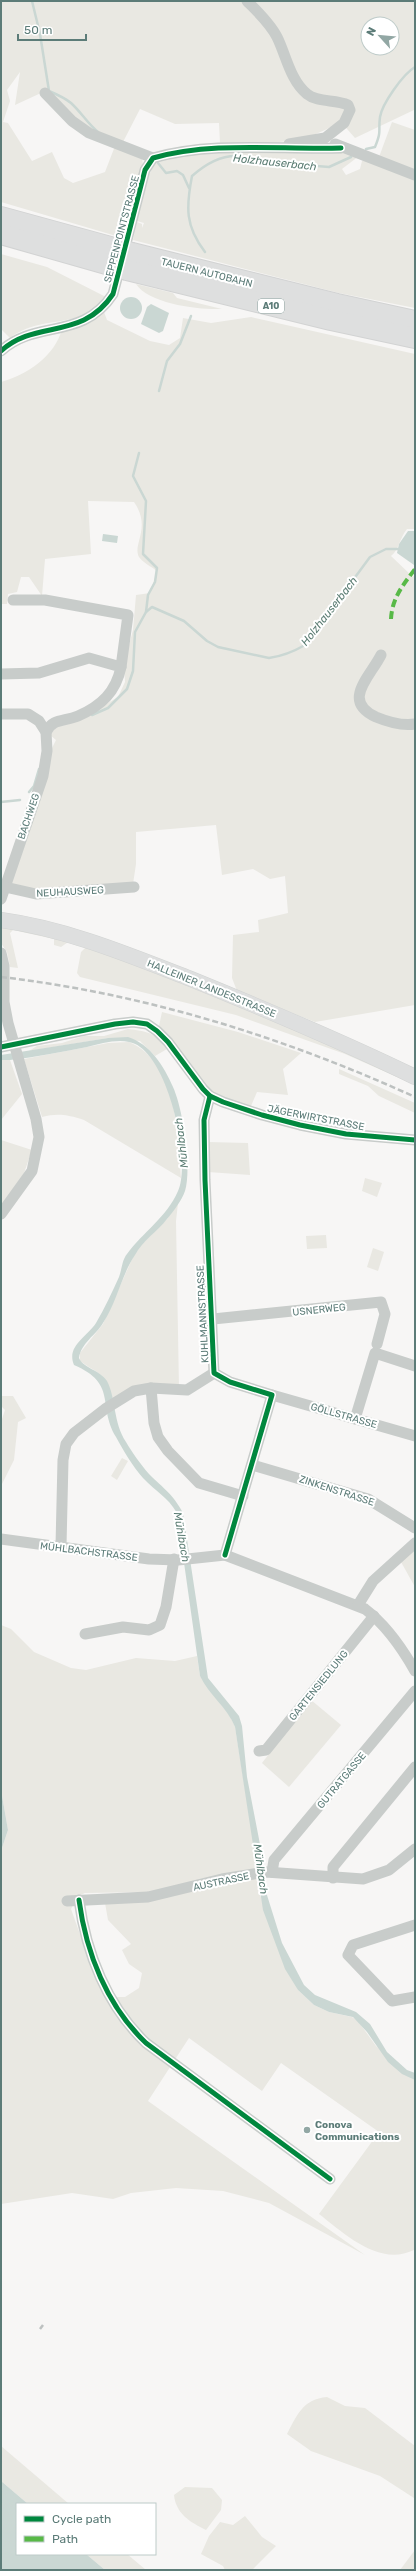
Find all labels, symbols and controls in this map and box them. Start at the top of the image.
scale bar [18,16,86,42]
north arrow [360,16,400,56]
text: 50 m [24,23,52,37]
text: N [364,25,379,38]
water label: Holzhauserbach [233,152,318,173]
street label: SEPPENPOINTSTRASSE [102,174,142,284]
street label: TAUERN AUTOBAHN [160,256,254,290]
road number: A10 [258,299,284,313]
water label: Holzhauserbach [298,574,361,648]
street label: BACHWEG [15,792,42,841]
street label: NEUHAUSWEG [36,884,104,900]
street label: HALLEINER LANDESSTRASSE [145,958,278,1020]
street label: JÄGERWIRTSTRASSE [266,1103,365,1133]
water label: Mühlbach [172,1117,191,1169]
street label: KUHLMANNSTRASSE [194,1265,212,1363]
street label: USNERWEG [292,1301,347,1319]
street label: GÖLLSTRASSE [309,1401,378,1431]
street label: ZINKENSTRASSE [298,1473,376,1509]
water label: Mühlbach [171,1511,192,1563]
street label: MÜHLBACHSTRASSE [39,1540,138,1564]
street label: GARTENSIEDLUNG [287,1648,351,1723]
street label: GUTRATGASSE [315,1750,369,1811]
water label: Mühlbach [251,1843,270,1895]
street label: AUSTRASSE [192,1870,250,1894]
place label: Conova Communications [315,2119,400,2143]
marker: Conova Communications [302,2125,312,2135]
legend [16,2503,156,2555]
text: Cycle path [52,2512,111,2526]
text: Path [52,2532,78,2546]

